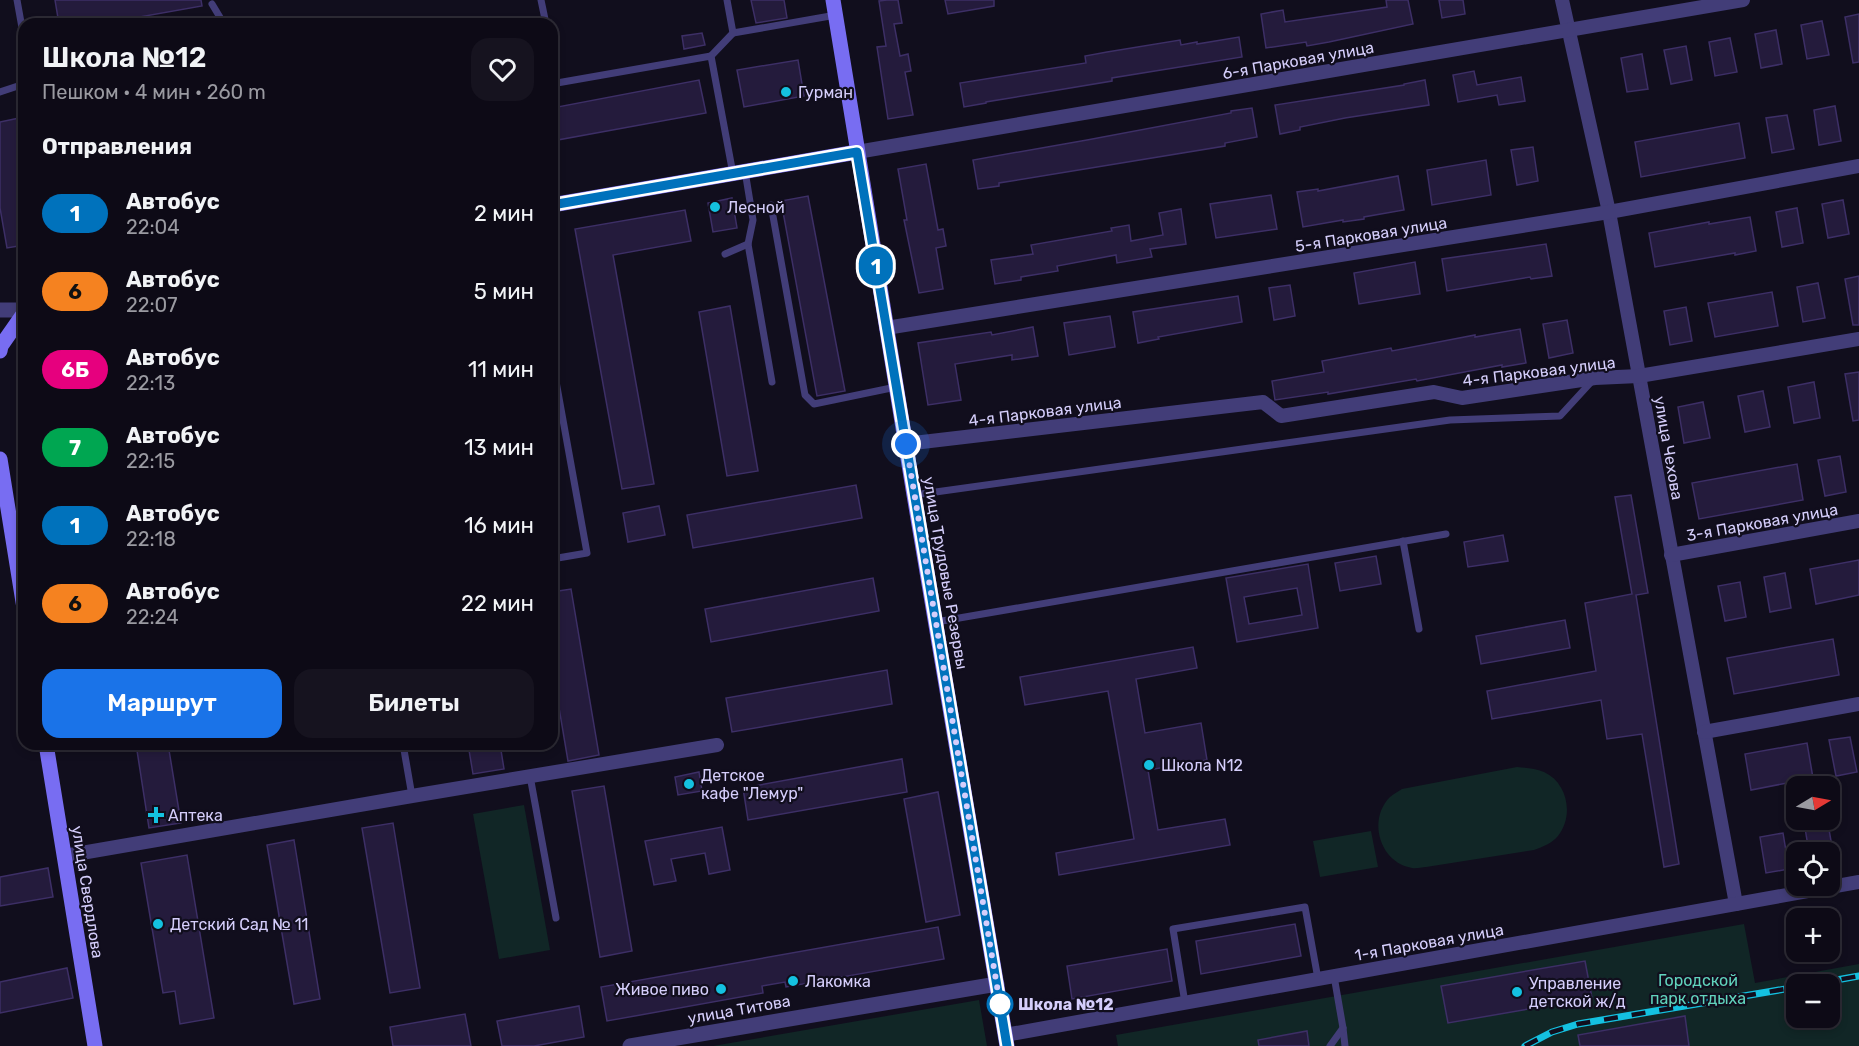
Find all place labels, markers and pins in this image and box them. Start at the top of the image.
place label: Гурман [798,83,853,102]
marker: Гурман [779,85,793,99]
place label: Лесной [727,198,785,217]
marker: Лесной [708,200,722,214]
place label: Школа N12 [1161,756,1243,775]
marker: Школа N12 [1142,758,1156,772]
place label: Детское кафе "Лемур" [701,766,803,803]
marker: Детское кафе "Лемур" [682,777,696,791]
place label: Аптека [168,806,223,825]
marker: Аптека [149,808,163,822]
place label: Детский Сад № 11 [170,915,308,934]
marker: Детский Сад № 11 [151,917,165,931]
place label: Лакомка [805,972,871,991]
marker: Лакомка [786,974,800,988]
place label: Управление детской ж/д [1529,974,1626,1011]
place label: Живое пиво [615,980,709,999]
marker: Живое пиво [714,982,728,996]
marker: Управление детской ж/д [1510,985,1524,999]
marker: Школа №12 [987,991,1013,1017]
place label: Школа №12 [1018,995,1114,1014]

